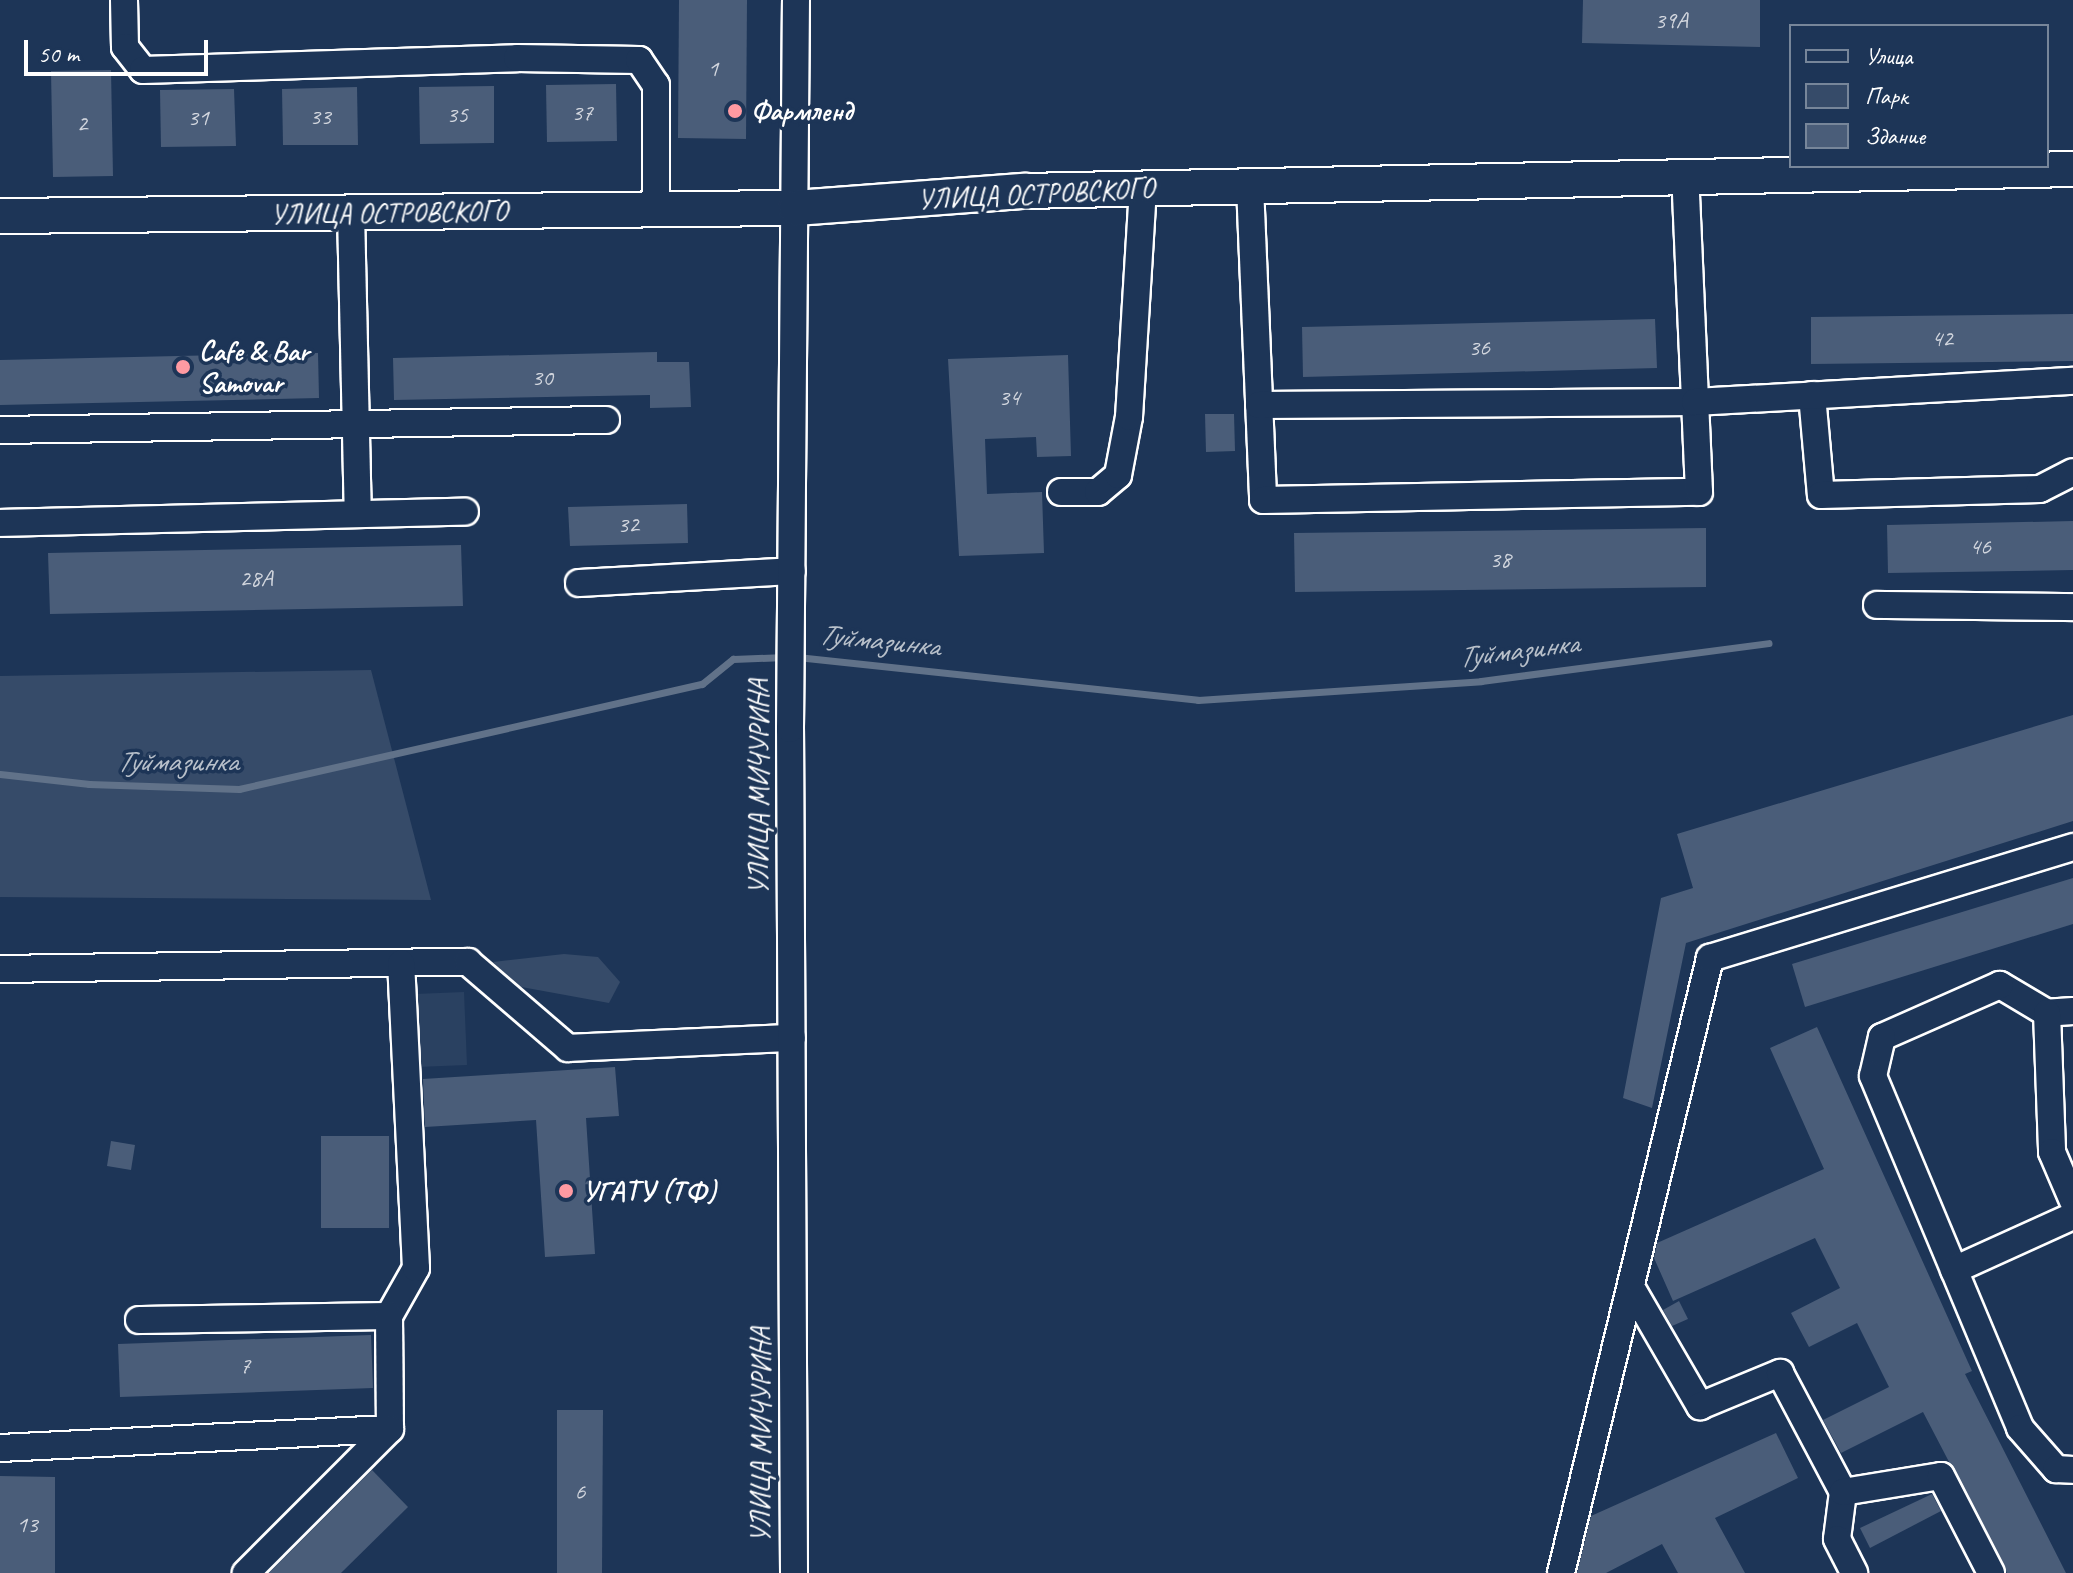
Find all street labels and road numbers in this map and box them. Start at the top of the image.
street label: УЛИЦА ОСТРОВСКОГО [917,171,1155,217]
street label: УЛИЦА ОСТРОВСКОГО [271,194,507,232]
street label: УЛИЦА МИЧУРИНА [742,679,776,895]
street label: УЛИЦА МИЧУРИНА [744,1327,778,1543]

